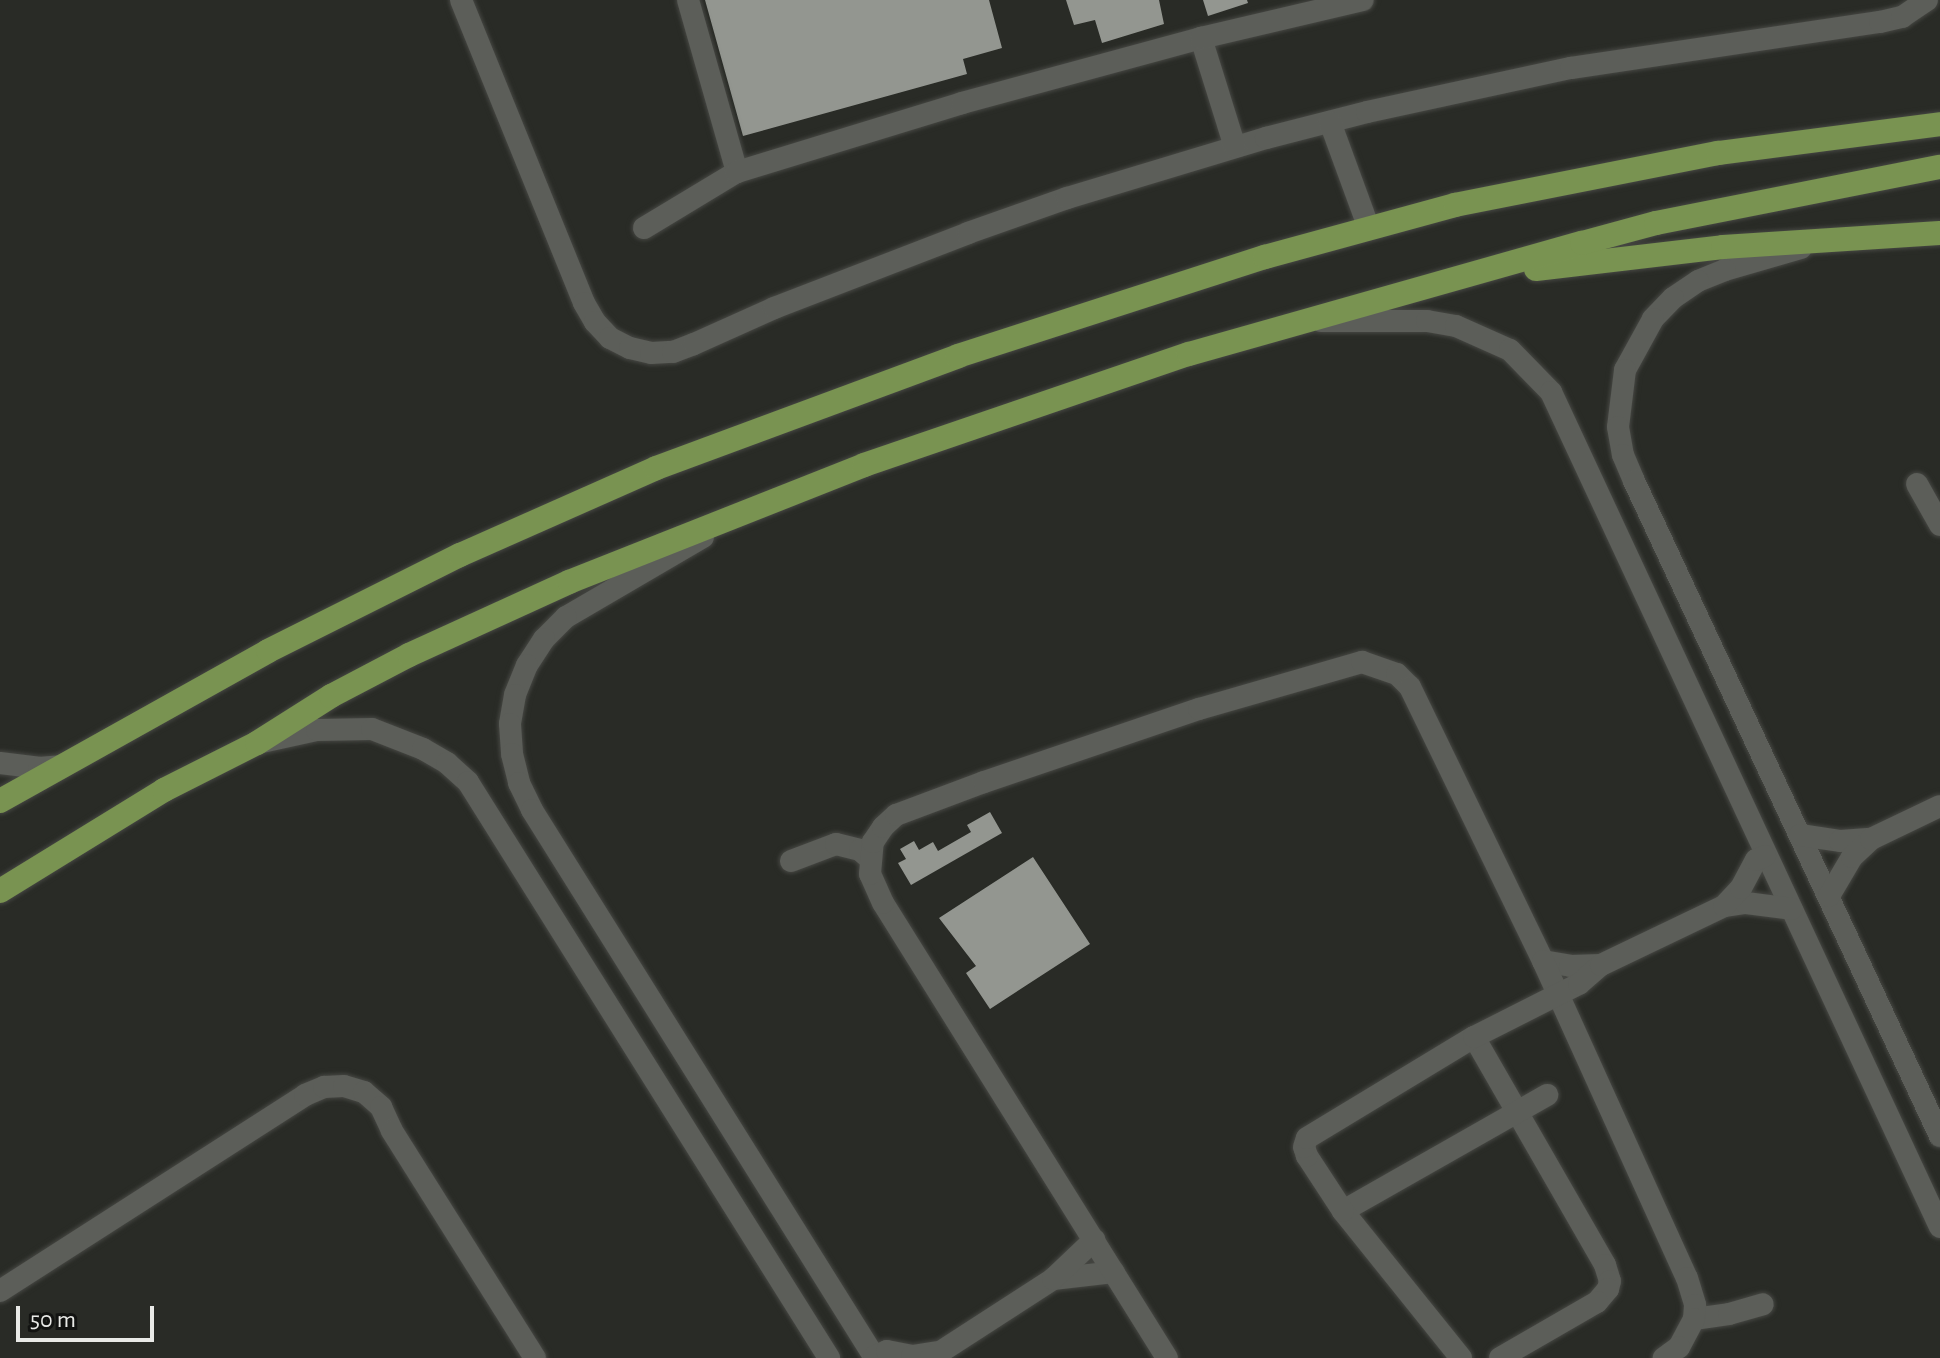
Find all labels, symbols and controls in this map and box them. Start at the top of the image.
scale bar [20,1290,158,1340]
text: 50 m [30,1308,76,1332]

